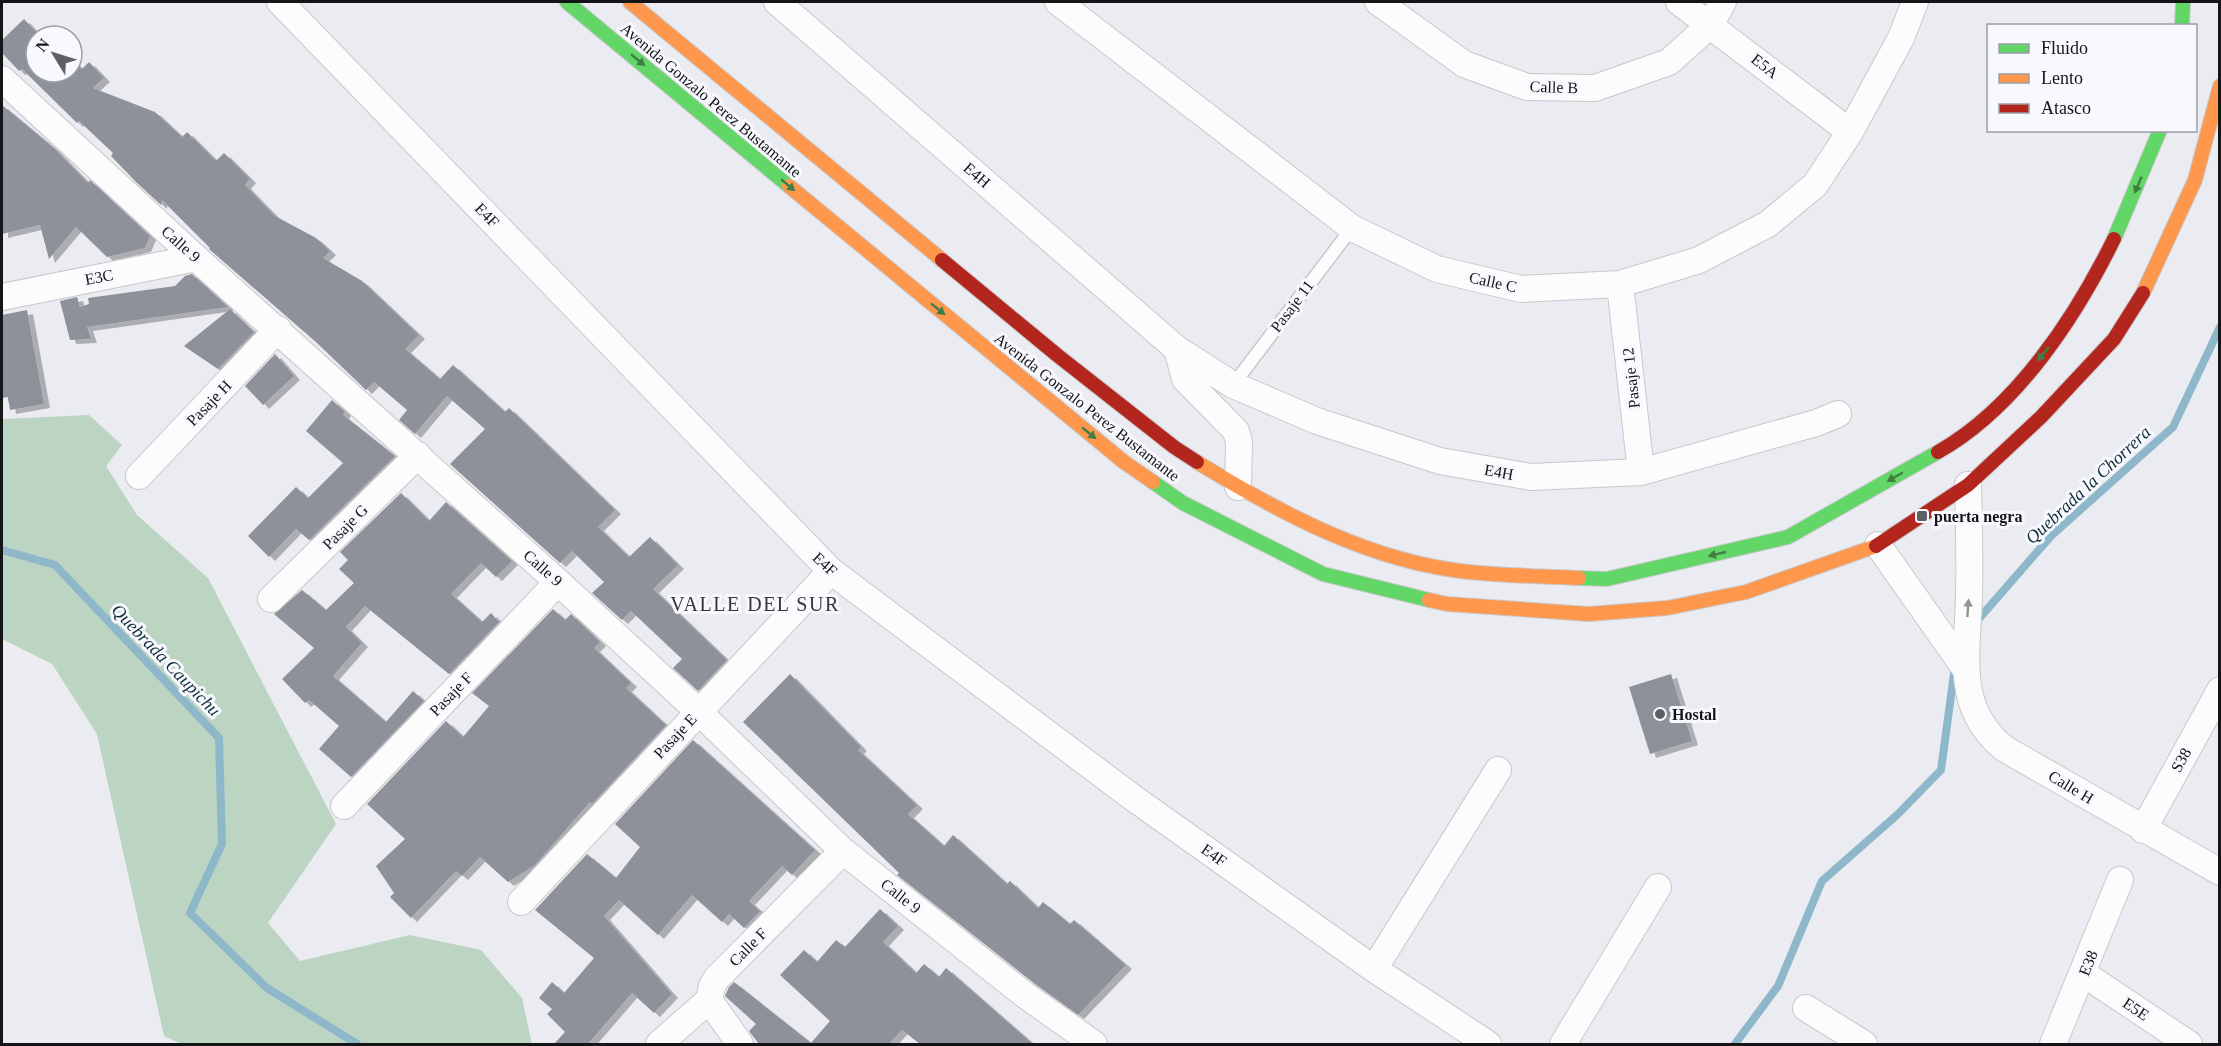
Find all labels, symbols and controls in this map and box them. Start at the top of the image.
street label: Avenida Gonzalo Perez Bustamante [617,19,805,181]
north arrow [24,24,84,84]
legend [1987,24,2197,132]
text: N [32,35,53,55]
text: Fluido [2041,38,2088,58]
street label: E5A [1748,50,1782,82]
one-way arrow [630,53,645,66]
text: Lento [2041,68,2083,88]
street label: Calle B [1529,78,1579,96]
text: Atasco [2041,98,2091,118]
street label: E4H [960,159,994,191]
one-way arrow [2133,176,2143,194]
one-way arrow [780,178,796,191]
street label: E4F [472,200,502,231]
street label: Calle 9 [158,222,204,266]
street label: E3C [83,266,115,288]
street label: Calle C [1468,269,1518,295]
street label: Pasaje 11 [1267,277,1318,336]
one-way arrow [930,302,945,315]
street label: Avenida Gonzalo Perez Bustamante [991,329,1183,485]
one-way arrow [2037,346,2050,361]
street label: Pasaje 12 [1619,347,1644,409]
street label: Pasaje H [183,376,236,430]
water label: Quebrada la Chorrera [2021,422,2155,548]
one-way arrow [1081,426,1097,439]
street label: E4H [1483,461,1515,483]
one-way arrow [1886,472,1903,482]
street label: Pasaje G [319,501,372,554]
place label: puerta negra [1934,508,2022,526]
marker: puerta negra [1915,509,1929,523]
street label: Calle 9 [520,546,566,590]
street label: E4F [809,549,841,579]
one-way arrow [1708,549,1726,559]
district label: VALLE DEL SUR [670,593,840,615]
one-way arrow [1964,599,1973,618]
water label: Quebrada Caupichu [108,600,224,720]
street label: Pasaje F [426,669,477,720]
place label: Hostal [1672,706,1717,723]
marker: Hostal [1653,707,1667,721]
street label: Pasaje E [650,710,701,762]
street label: S38 [2168,745,2194,775]
street label: Calle H [2045,767,2097,807]
street label: E4F [1198,840,1230,870]
street label: Calle 9 [878,875,924,917]
street label: Calle F [725,924,771,970]
street label: E38 [2075,948,2101,978]
street label: E5E [2120,994,2152,1024]

